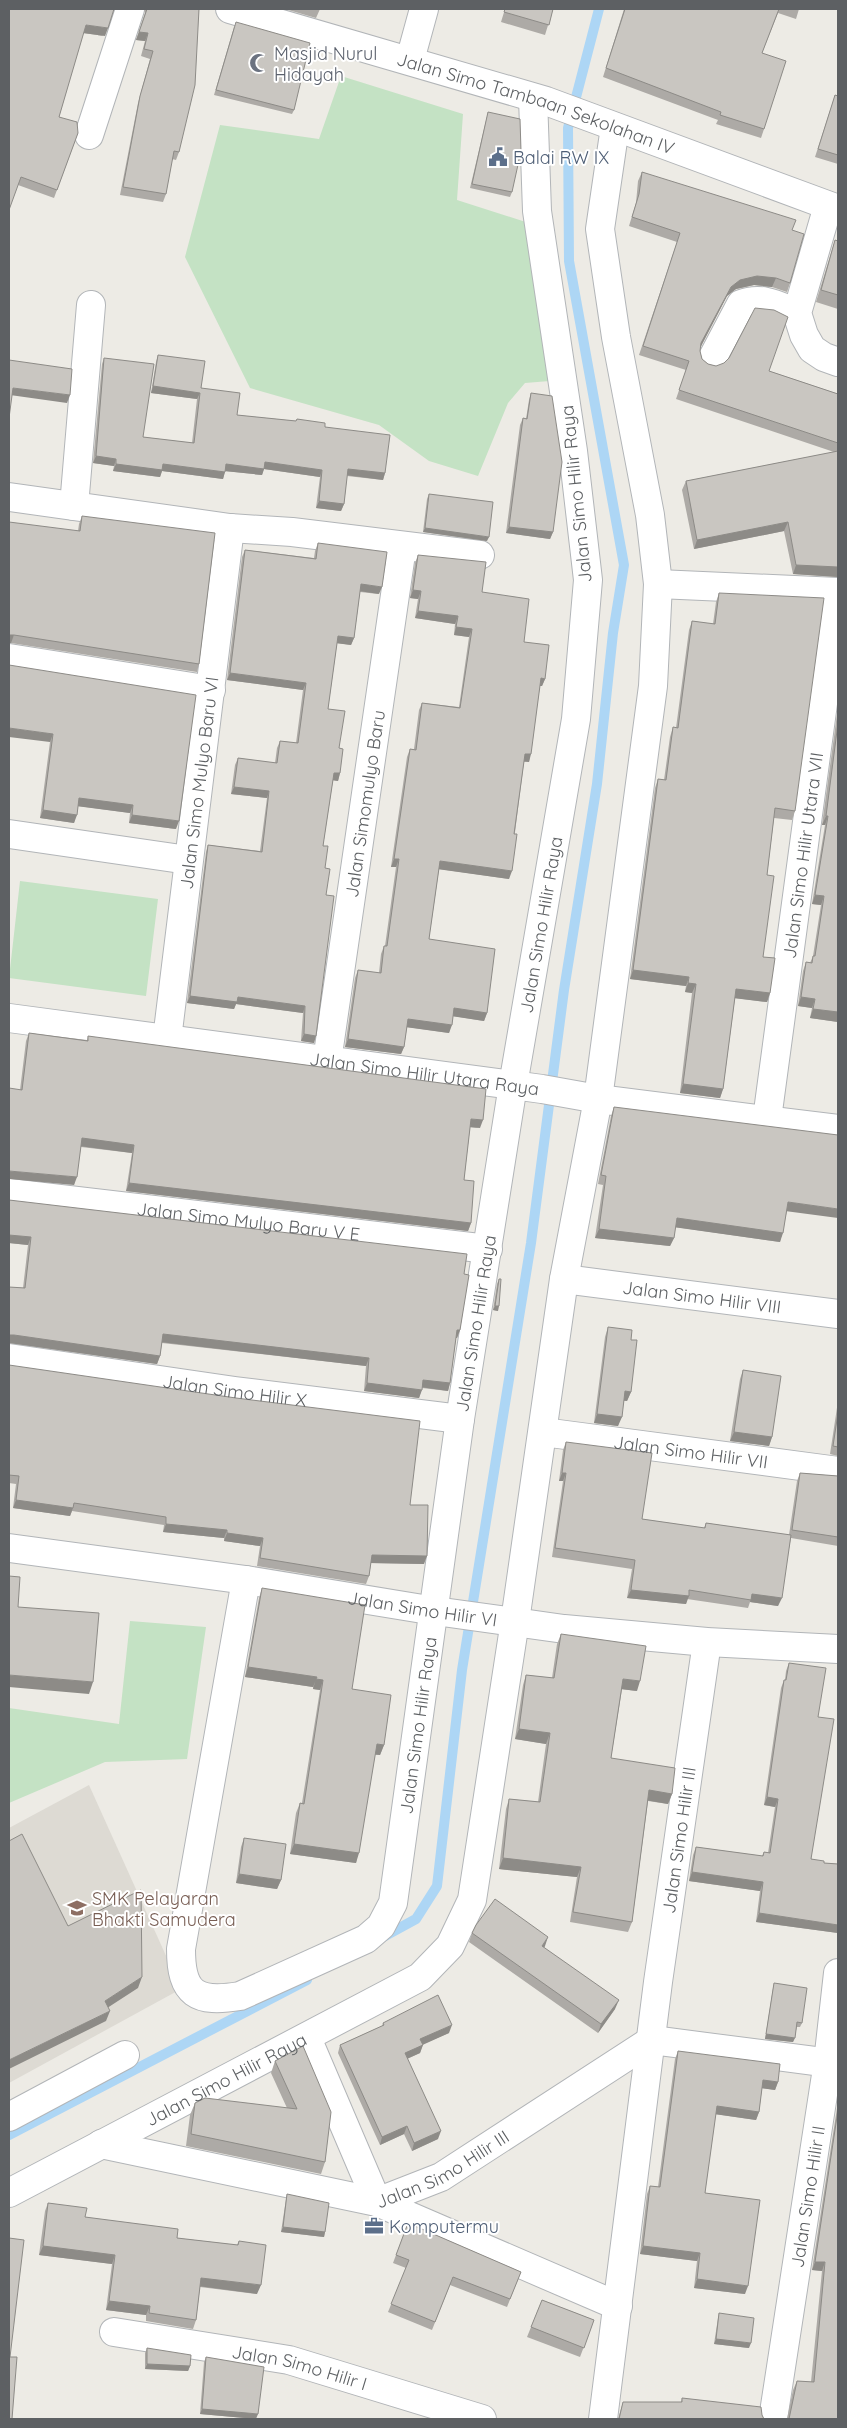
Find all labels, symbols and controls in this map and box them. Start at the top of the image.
place label: Masjid Nurul Hidayah [274,42,377,86]
street label: Jalan Simo Tambaan Sekolahan IV [394,47,678,159]
mosque icon: Masjid Nurul Hidayah [248,52,270,74]
public building icon: Balai RW IX [487,146,509,168]
place label: Balai RW IX [513,146,609,169]
street label: Jalan Simo Hilir Raya [555,404,597,584]
street label: Jalan Simo Mulyo Baru VI [174,675,223,891]
street label: Jalan Simomulyo Baru [340,708,390,899]
street label: Jalan Simo Hilir Utara VII [777,751,828,960]
street label: Jalan Simo Hilir Raya [514,835,567,1015]
street label: Jalan Simo Hilir Utara Raya [308,1047,540,1100]
street label: Jalan Simo Mulyo Baru V E [135,1197,361,1245]
street label: Jalan Simo Hilir Raya [450,1233,501,1413]
street label: Jalan Simo Hilir VIII [621,1275,783,1318]
street label: Jalan Simo Hilir X [161,1369,308,1411]
street label: Jalan Simo Hilir VII [612,1430,769,1473]
street label: Jalan Simo Hilir VI [346,1585,499,1631]
street label: Jalan Simo Hilir Raya [394,1635,441,1815]
street label: Jalan Simo Hilir III [657,1765,700,1915]
place label: SMK Pelayaran Bhakti Samudera [92,1887,236,1931]
school or university icon: SMK Pelayaran Bhakti Samudera [66,1897,88,1919]
street label: Jalan Simo Hilir Raya [141,2027,310,2131]
street label: Jalan Simo Hilir III [372,2124,513,2213]
street label: Jalan Simo Hilir II [785,2124,830,2269]
office icon: Komputermu [363,2215,385,2237]
place label: Komputermu [389,2215,499,2238]
street label: Jalan Simo Hilir I [230,2340,370,2395]

